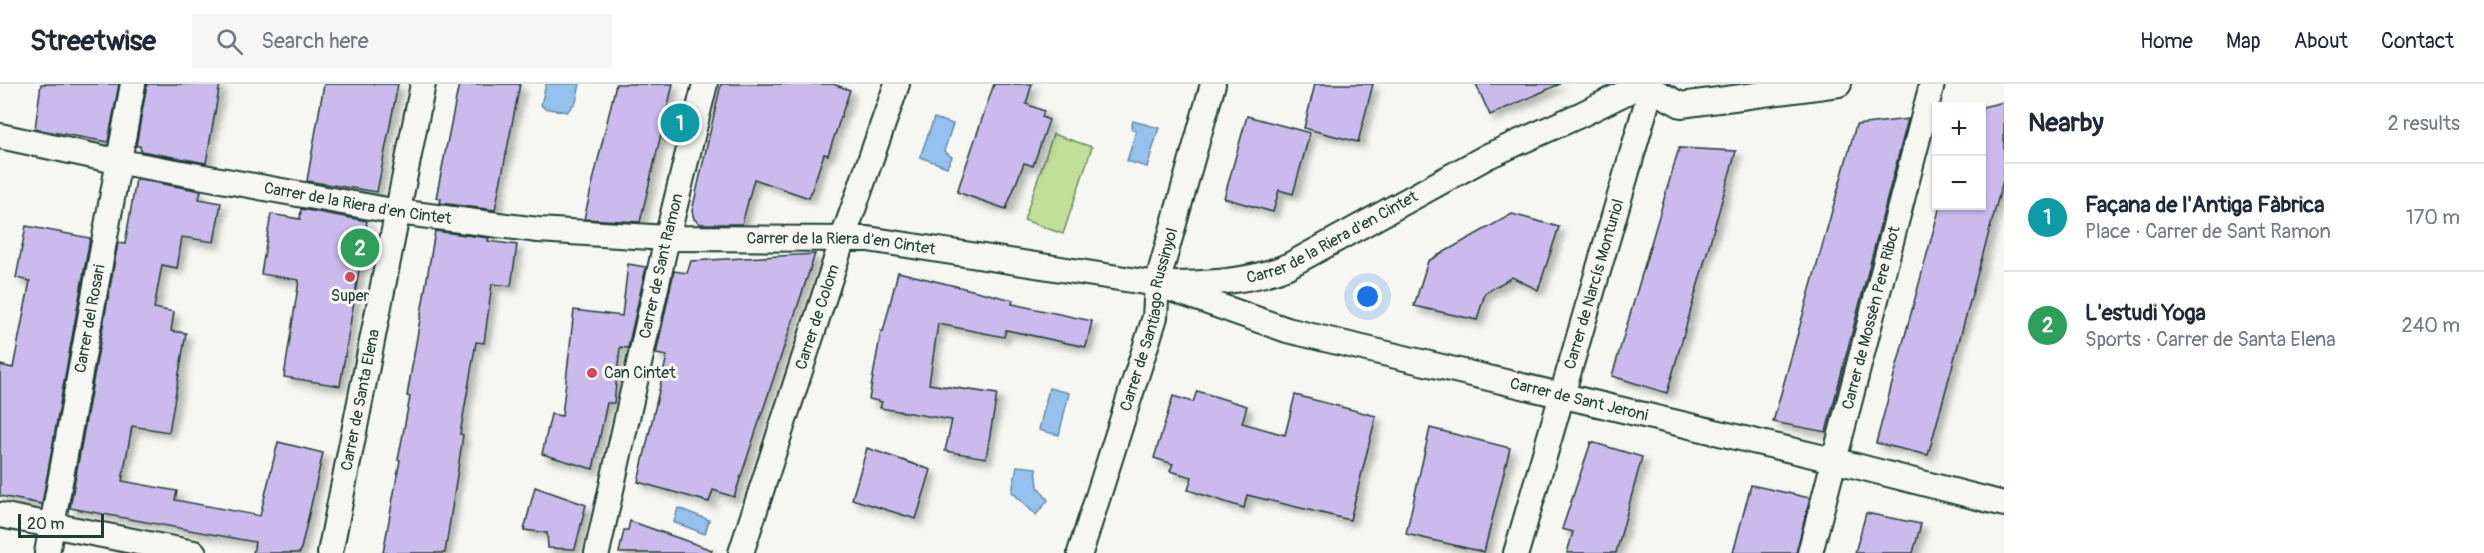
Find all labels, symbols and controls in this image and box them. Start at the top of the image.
search box [192,14,612,68]
text: Streetwise [30,24,156,59]
icon: search [213,25,246,58]
text: Search here [261,27,369,55]
text: Home [2140,28,2193,55]
text: Map [2226,28,2261,55]
text: About [2294,28,2348,55]
text: Contact [2381,28,2454,55]
pin: 1 [660,100,700,146]
map controls [1932,102,1986,210]
button: + [1932,102,1986,156]
text: Nearby [2028,107,2104,139]
text: 2 results [2388,111,2460,136]
button: − [1932,156,1986,210]
street label: Carrer de la Riera d'en Cintet [262,178,453,229]
street label: Carrer de la Riera d'en Cintet [1245,186,1422,288]
street label: Carrer de Sant Ramon [635,191,688,341]
text: Façana de l'Antiga Fàbrica [2085,191,2324,219]
street label: Carrer de Narcís Monturiol [1560,197,1628,372]
text: 1 [2044,205,2051,230]
text: 170 m [2406,205,2460,230]
text: Place · Carrer de Sant Ramon [2085,219,2331,244]
street label: Carrer de Mossèn Pere Ribot [1838,223,1905,412]
street label: Carrer de Santiago Russinyol [1116,225,1182,414]
pin: 2 [340,226,380,270]
street label: Carrer de la Riera d'en Cintet [746,228,938,259]
street label: Carrer de Colom [791,262,844,372]
street label: Carrer del Rosari [70,263,110,375]
marker: Super [343,270,357,284]
your location [1353,282,1382,311]
place label: Super [331,286,370,306]
text: L'estudi Yoga [2085,299,2206,327]
text: 2 [2042,313,2053,338]
text: 240 m [2401,313,2460,338]
text: Sports · Carrer de Santa Elena [2085,327,2336,352]
street label: Carrer de Santa Elena [337,328,384,472]
place label: Can Cintet [604,363,676,383]
marker: Can Cintet [585,366,599,380]
street label: Carrer de Sant Jeroni [1508,373,1650,426]
scale bar [18,511,104,538]
text: 20 m [27,514,65,534]

